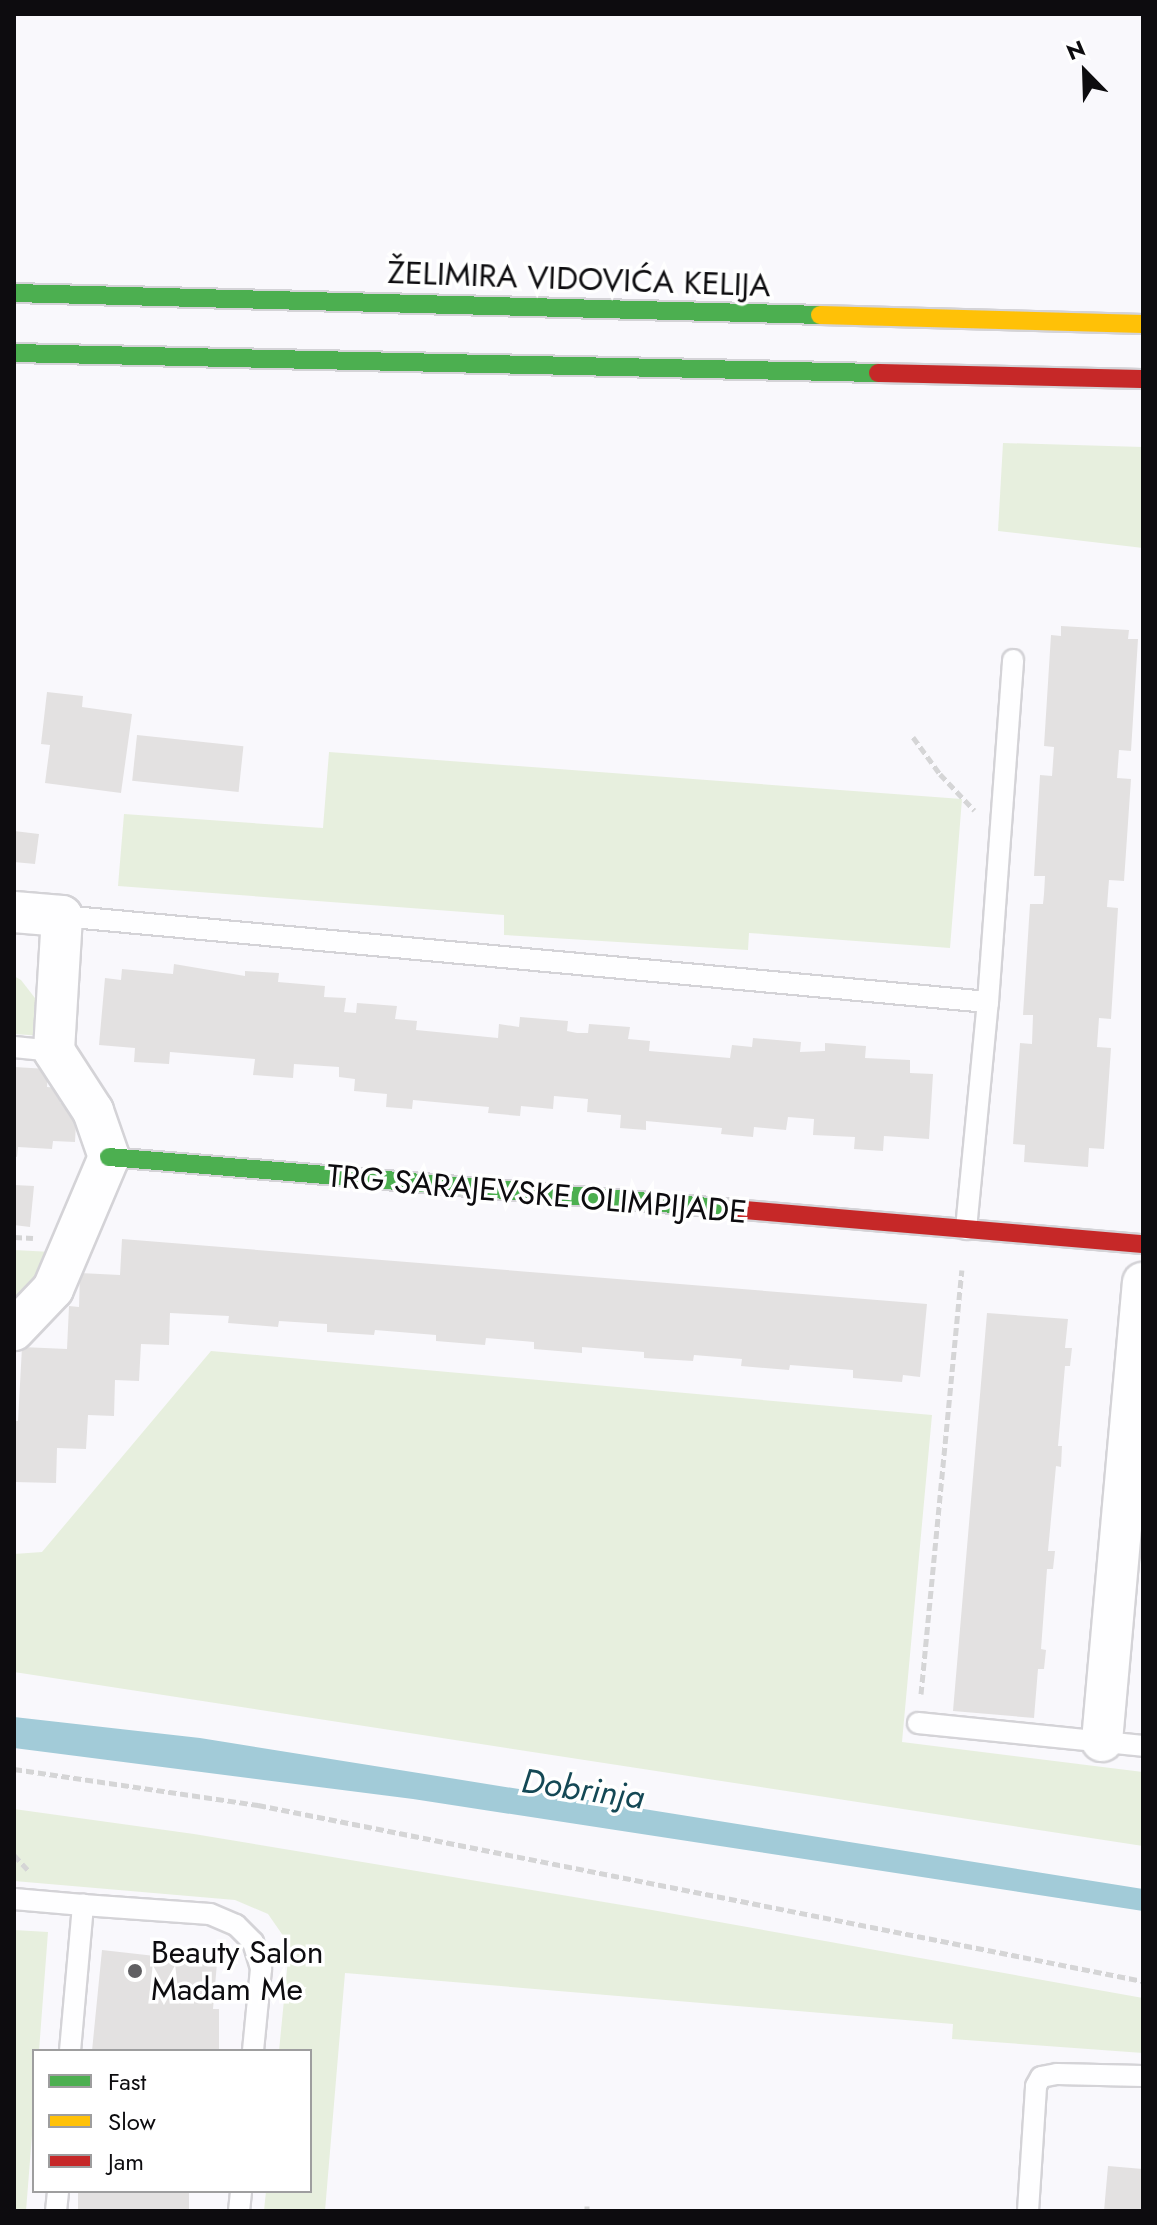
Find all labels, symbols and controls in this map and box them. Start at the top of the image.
north arrow [1045,32,1125,112]
text: N [1061,32,1090,68]
street label: ŽELIMIRA VIDOVIĆA KELIJA [387,253,771,305]
street label: TRG SARAJEVSKE OLIMPIJADE [326,1157,748,1231]
water label: Dobrinja [519,1760,647,1818]
place label: Beauty Salon Madam Me [151,1934,323,2009]
marker: Beauty Salon Madam Me [126,1962,144,1980]
legend [32,2049,312,2193]
text: Fast [108,2064,146,2099]
text: Slow [108,2104,156,2139]
text: Jam [108,2144,144,2179]

